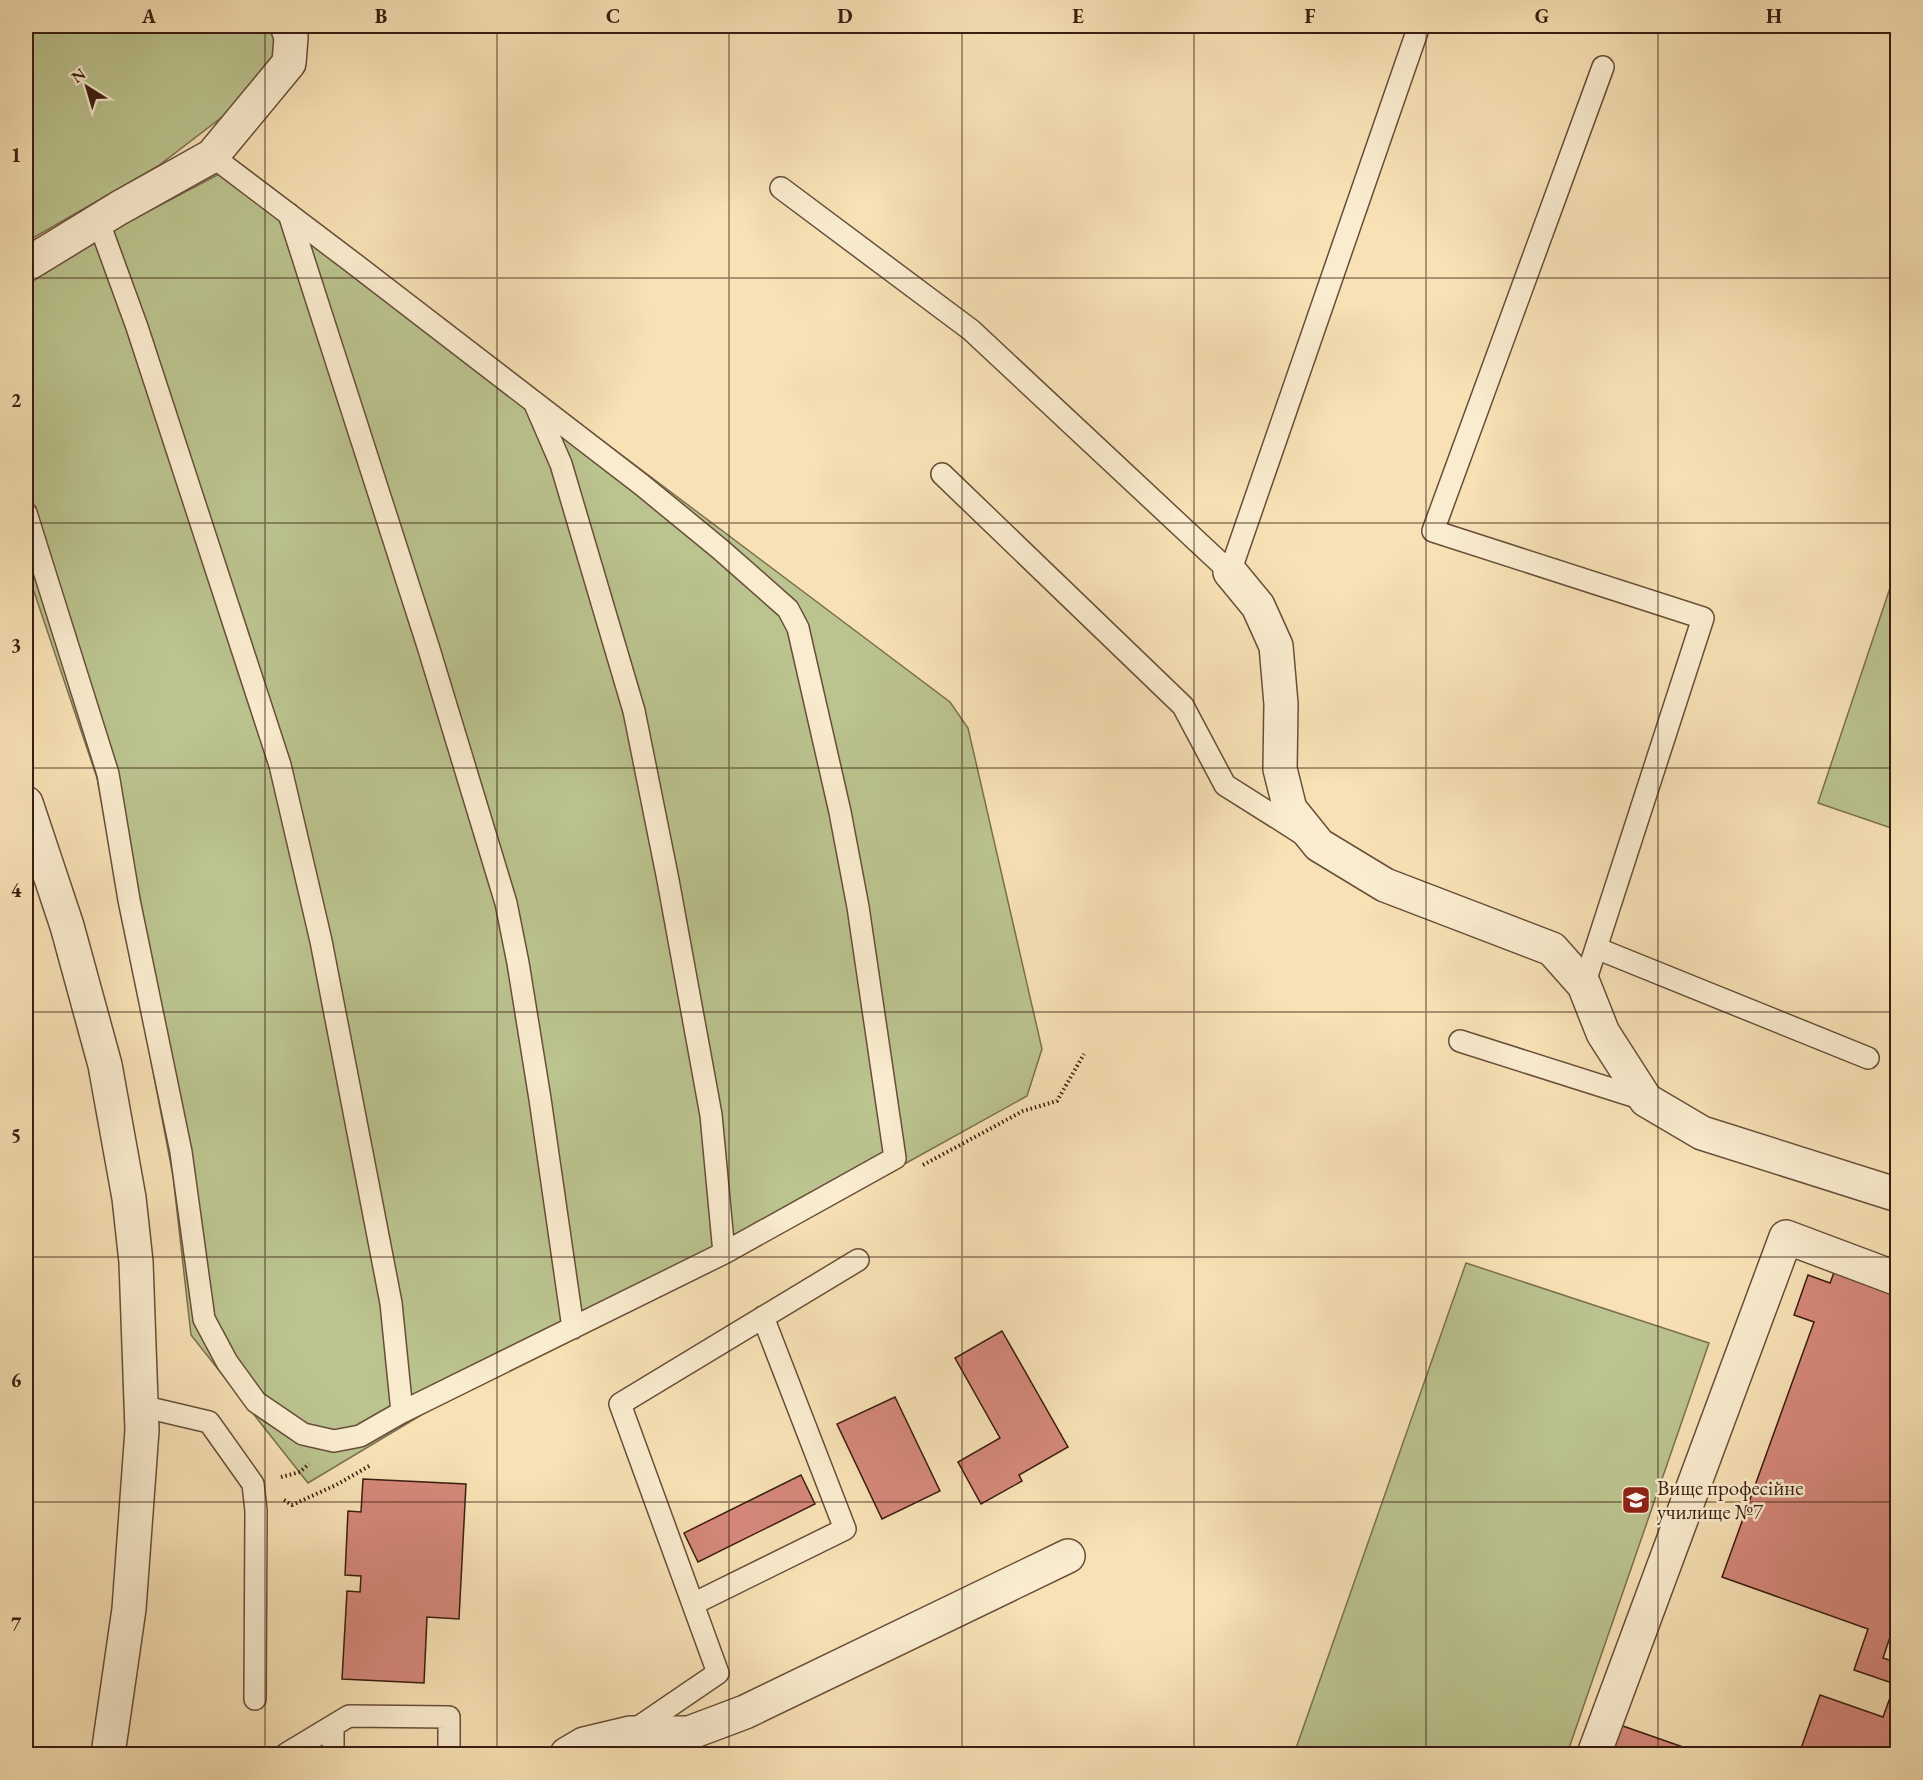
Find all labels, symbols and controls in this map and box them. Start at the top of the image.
text: A [141,3,157,29]
text: B [375,3,387,29]
text: C [606,3,620,29]
text: D [837,3,853,29]
text: E [1072,3,1084,29]
text: F [1305,3,1316,29]
text: G [1535,3,1549,29]
text: H [1766,3,1782,29]
north arrow [57,57,117,117]
text: N [67,63,90,88]
text: 1 [11,142,21,168]
text: 2 [11,387,22,413]
text: 3 [11,632,21,658]
text: 4 [11,877,22,903]
text: 5 [11,1122,21,1148]
text: 6 [11,1367,22,1393]
place label: Вище професійне училище №7 [1657,1474,1803,1525]
school or university icon: Вище професійне училище №7 [1620,1484,1652,1516]
text: 7 [11,1611,22,1637]

